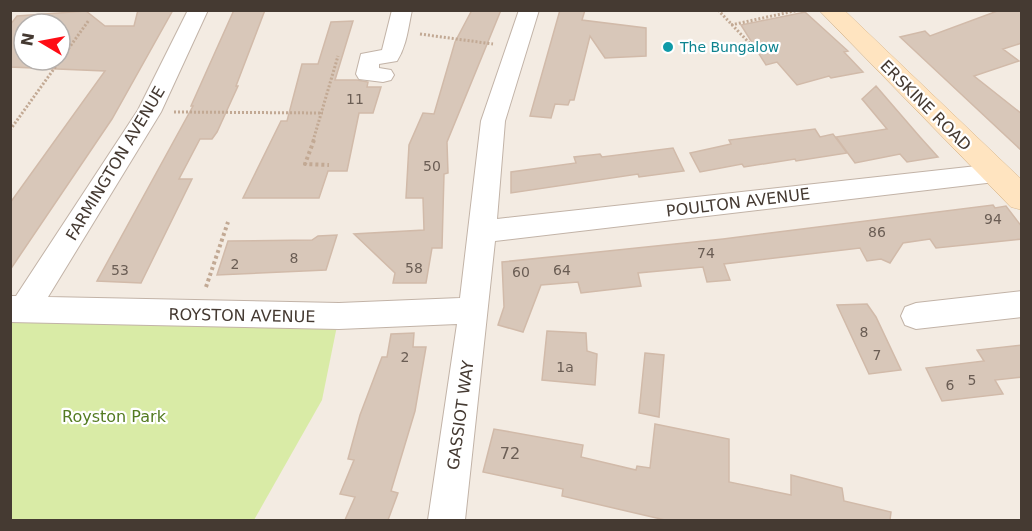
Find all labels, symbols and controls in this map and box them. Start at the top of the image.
north arrow [12,12,72,72]
text: N [17,31,38,48]
place label: The Bungalow [679,39,779,55]
marker: The Bungalow [661,40,675,54]
street label: ERSKINE ROAD [876,56,975,155]
street label: FARMINGTON AVENUE [62,83,169,244]
house number: 11 [346,91,364,107]
house number: 50 [423,158,441,174]
street label: POULTON AVENUE [665,184,811,221]
house number: 94 [984,211,1002,227]
house number: 86 [868,224,886,240]
house number: 74 [697,245,715,261]
house number: 8 [290,250,298,266]
house number: 2 [231,256,239,272]
house number: 58 [405,260,423,276]
house number: 53 [111,262,129,278]
house number: 64 [553,262,571,278]
house number: 60 [512,264,530,280]
street label: ROYSTON AVENUE [168,305,316,326]
house number: 8 [860,324,868,340]
house number: 7 [873,347,881,363]
house number: 2 [401,349,409,365]
street label: GASSIOT WAY [443,359,478,471]
house number: 1a [556,359,574,375]
house number: 5 [968,372,976,388]
house number: 6 [946,377,955,393]
park label: Royston Park [62,407,167,426]
house number: 72 [500,444,520,463]

